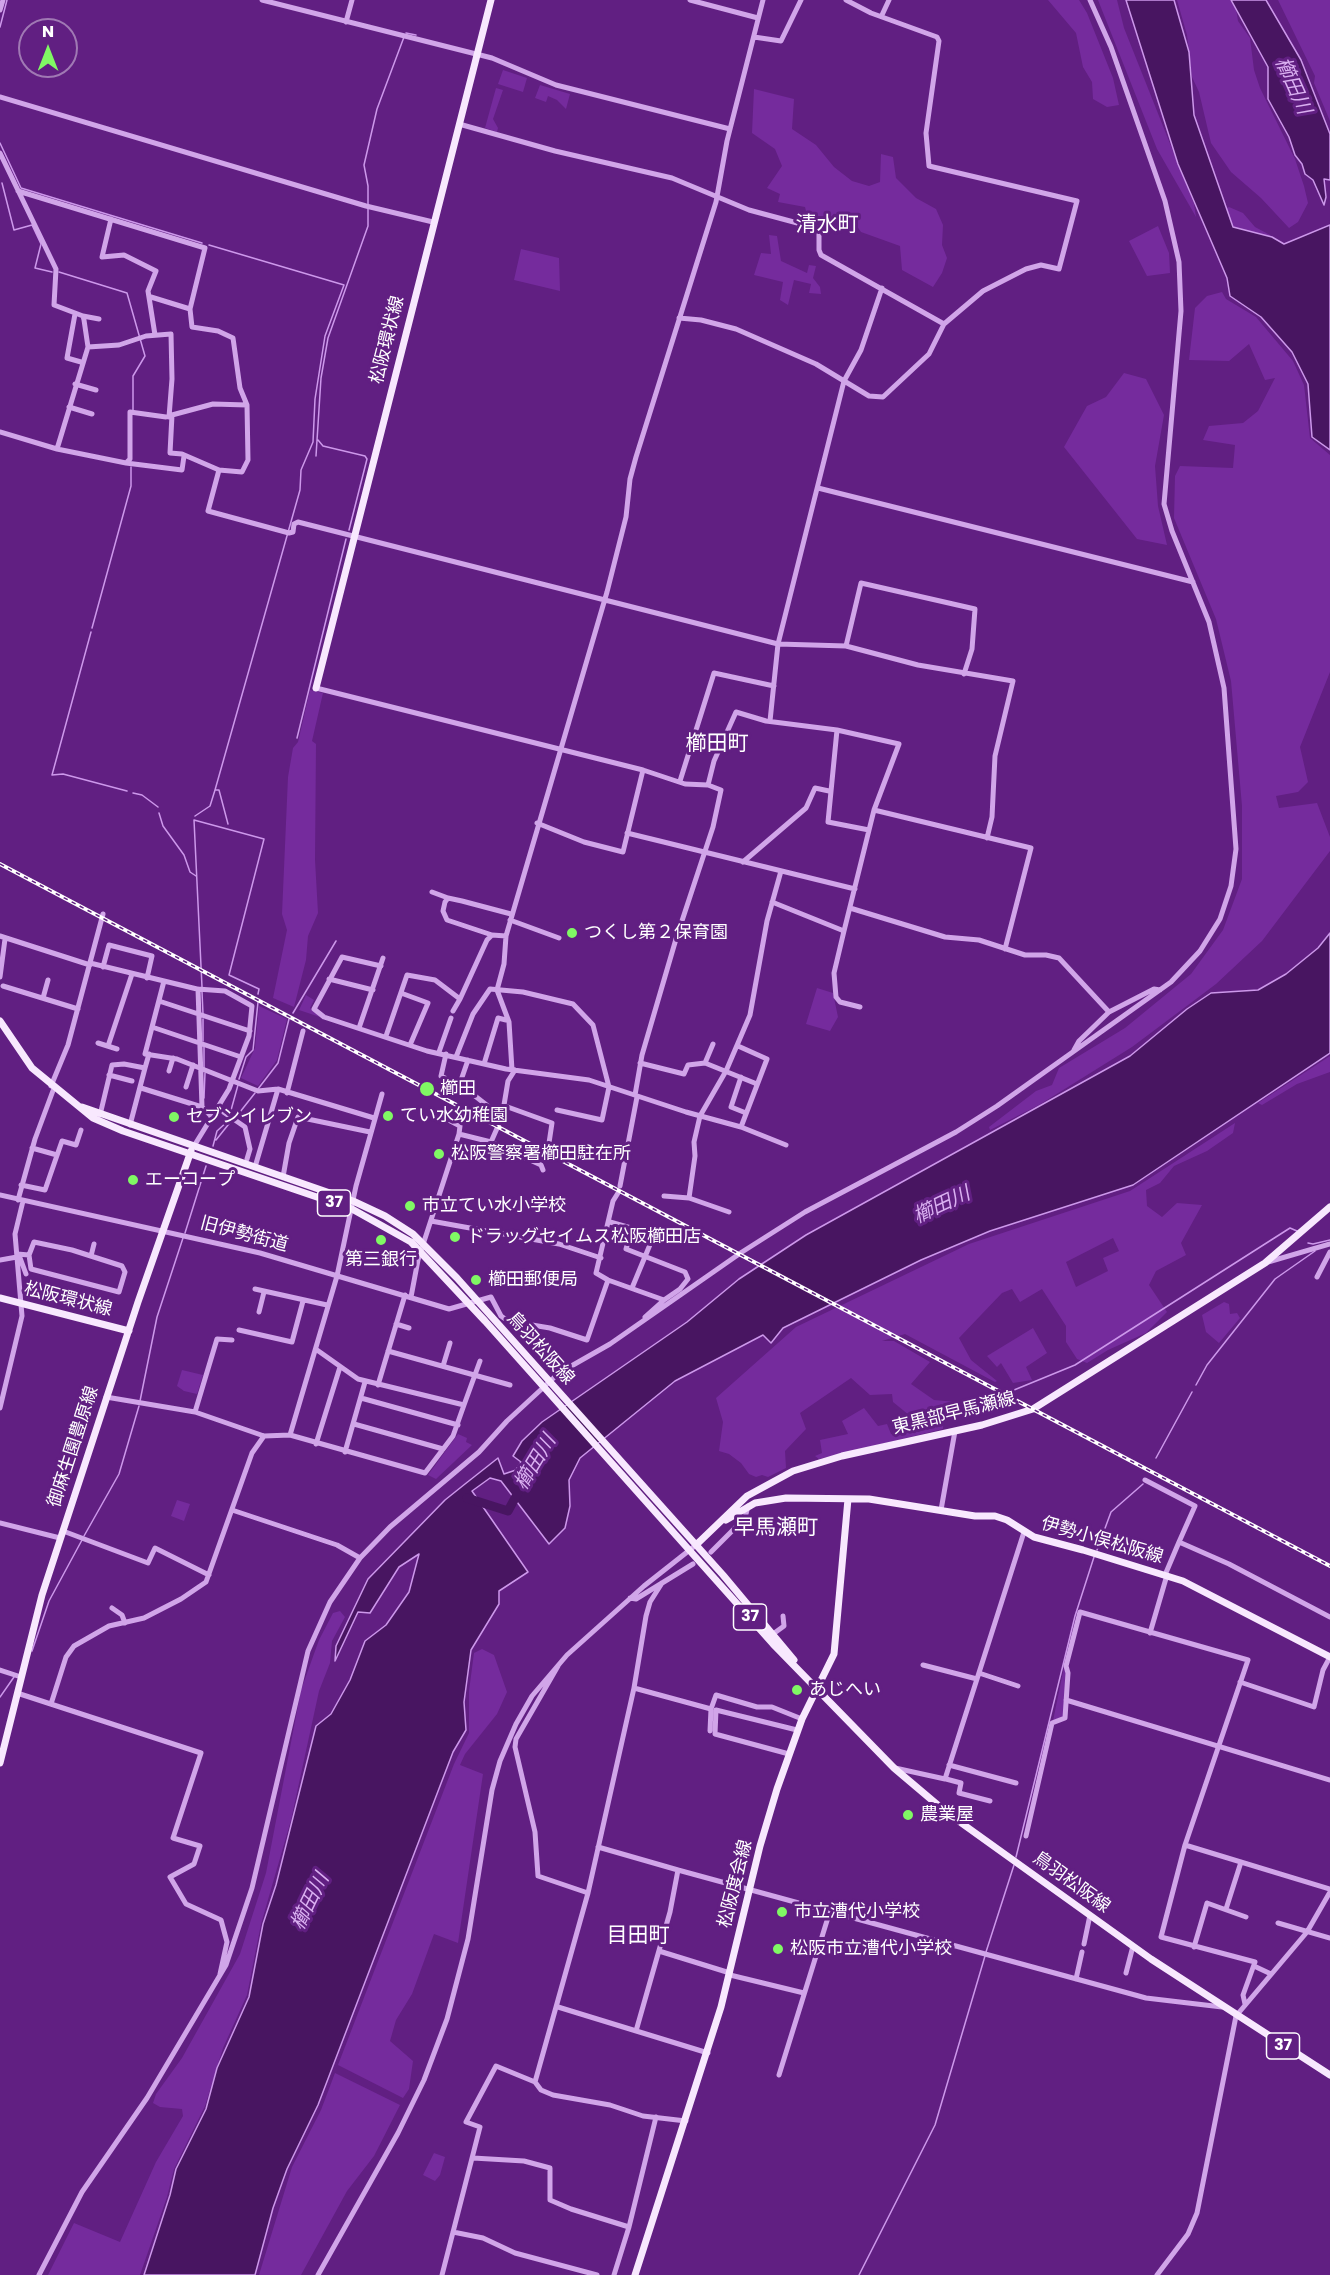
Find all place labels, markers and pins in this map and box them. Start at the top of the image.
place label: つくし第２保育園 [584,922,728,944]
marker: つくし第２保育園 [565,926,579,940]
place label: 櫛田 [440,1078,476,1100]
marker: 櫛田 [418,1080,436,1098]
place label: てい水幼稚園 [400,1105,508,1127]
place label: セブンイレブン [186,1106,312,1128]
marker: てい水幼稚園 [381,1109,395,1123]
marker: セブンイレブン [167,1110,181,1124]
place label: 松阪警察署櫛田駐在所 [451,1143,631,1165]
marker: 松阪警察署櫛田駐在所 [432,1147,446,1161]
place label: エーコープ [145,1169,235,1191]
marker: エーコープ [126,1173,140,1187]
place label: 市立てい水小学校 [422,1195,566,1217]
marker: 市立てい水小学校 [403,1199,417,1213]
place label: ドラッグセイムス松阪櫛田店 [467,1226,701,1248]
marker: ドラッグセイムス松阪櫛田店 [448,1230,462,1244]
marker: 第三銀行 [374,1233,388,1247]
place label: 第三銀行 [345,1249,417,1271]
place label: 櫛田郵便局 [488,1269,578,1291]
marker: 櫛田郵便局 [469,1273,483,1287]
place label: あじへい [809,1679,881,1701]
marker: あじへい [790,1683,804,1697]
place label: 農業屋 [920,1804,974,1826]
marker: 農業屋 [901,1808,915,1822]
place label: 市立漕代小学校 [794,1901,920,1923]
marker: 市立漕代小学校 [775,1905,789,1919]
place label: 松阪市立漕代小学校 [790,1938,952,1960]
marker: 松阪市立漕代小学校 [771,1942,785,1956]

